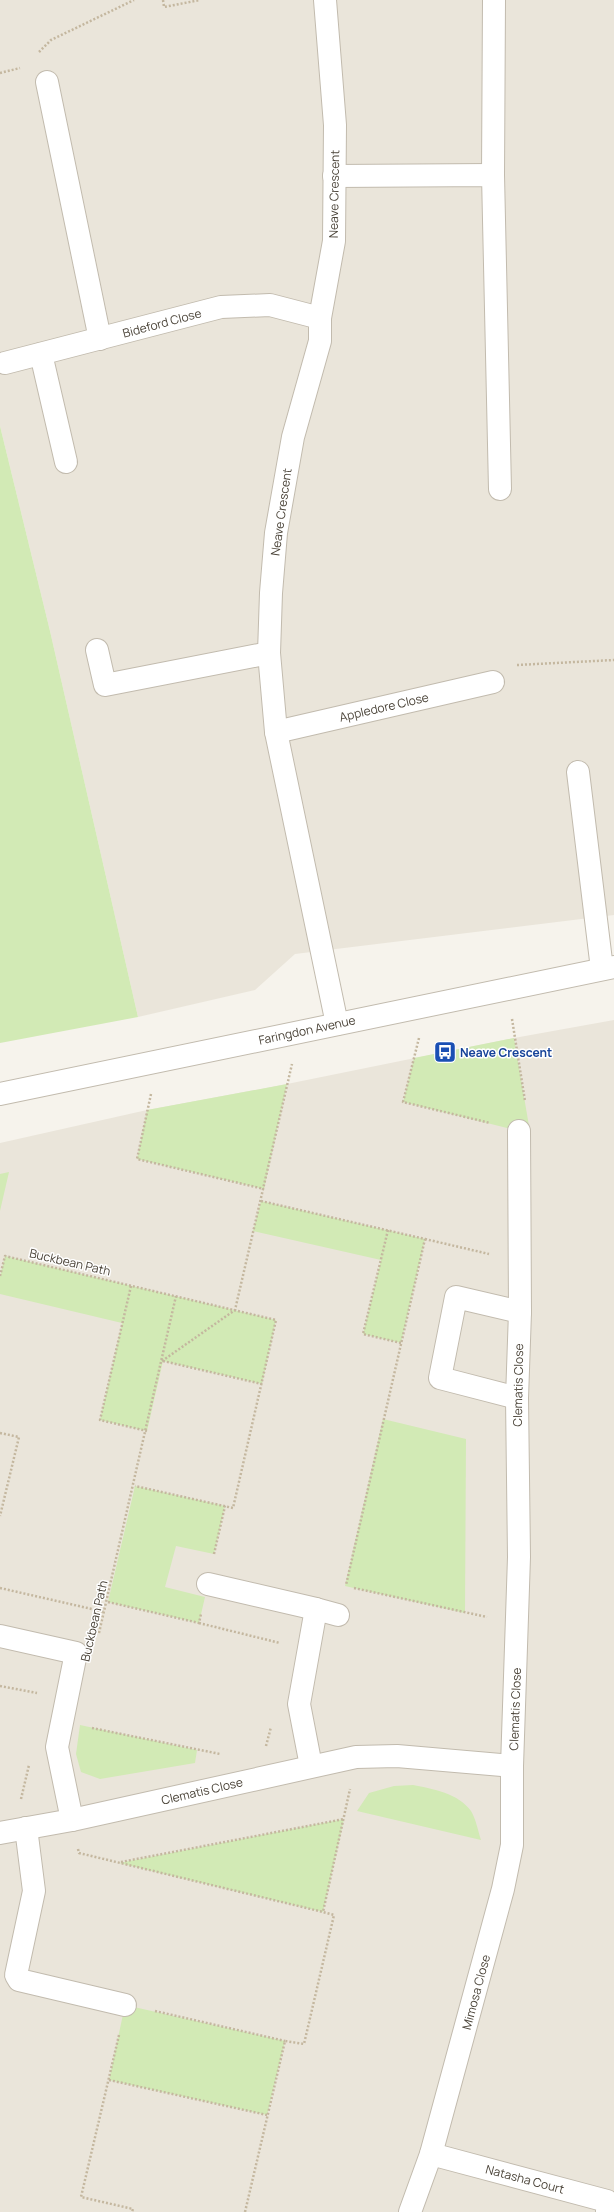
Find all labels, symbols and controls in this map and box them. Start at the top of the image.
street label: Neave Crescent [325,150,343,238]
street label: Bideford Close [121,304,203,342]
street label: Neave Crescent [266,467,296,557]
street label: Appledore Close [338,688,430,726]
street label: Faringdon Avenue [257,1011,357,1049]
bus stop icon: Neave Crescent [432,1039,458,1065]
place label: Neave Crescent [460,1044,552,1061]
street label: Buckbean Path [28,1244,112,1280]
street label: Clematis Close [509,1343,527,1427]
street label: Buckbean Path [76,1579,112,1663]
street label: Clematis Close [505,1667,525,1751]
street label: Clematis Close [160,1773,244,1809]
street label: Mimosa Close [458,1953,494,2031]
street label: Natasha Court [484,2160,566,2198]

